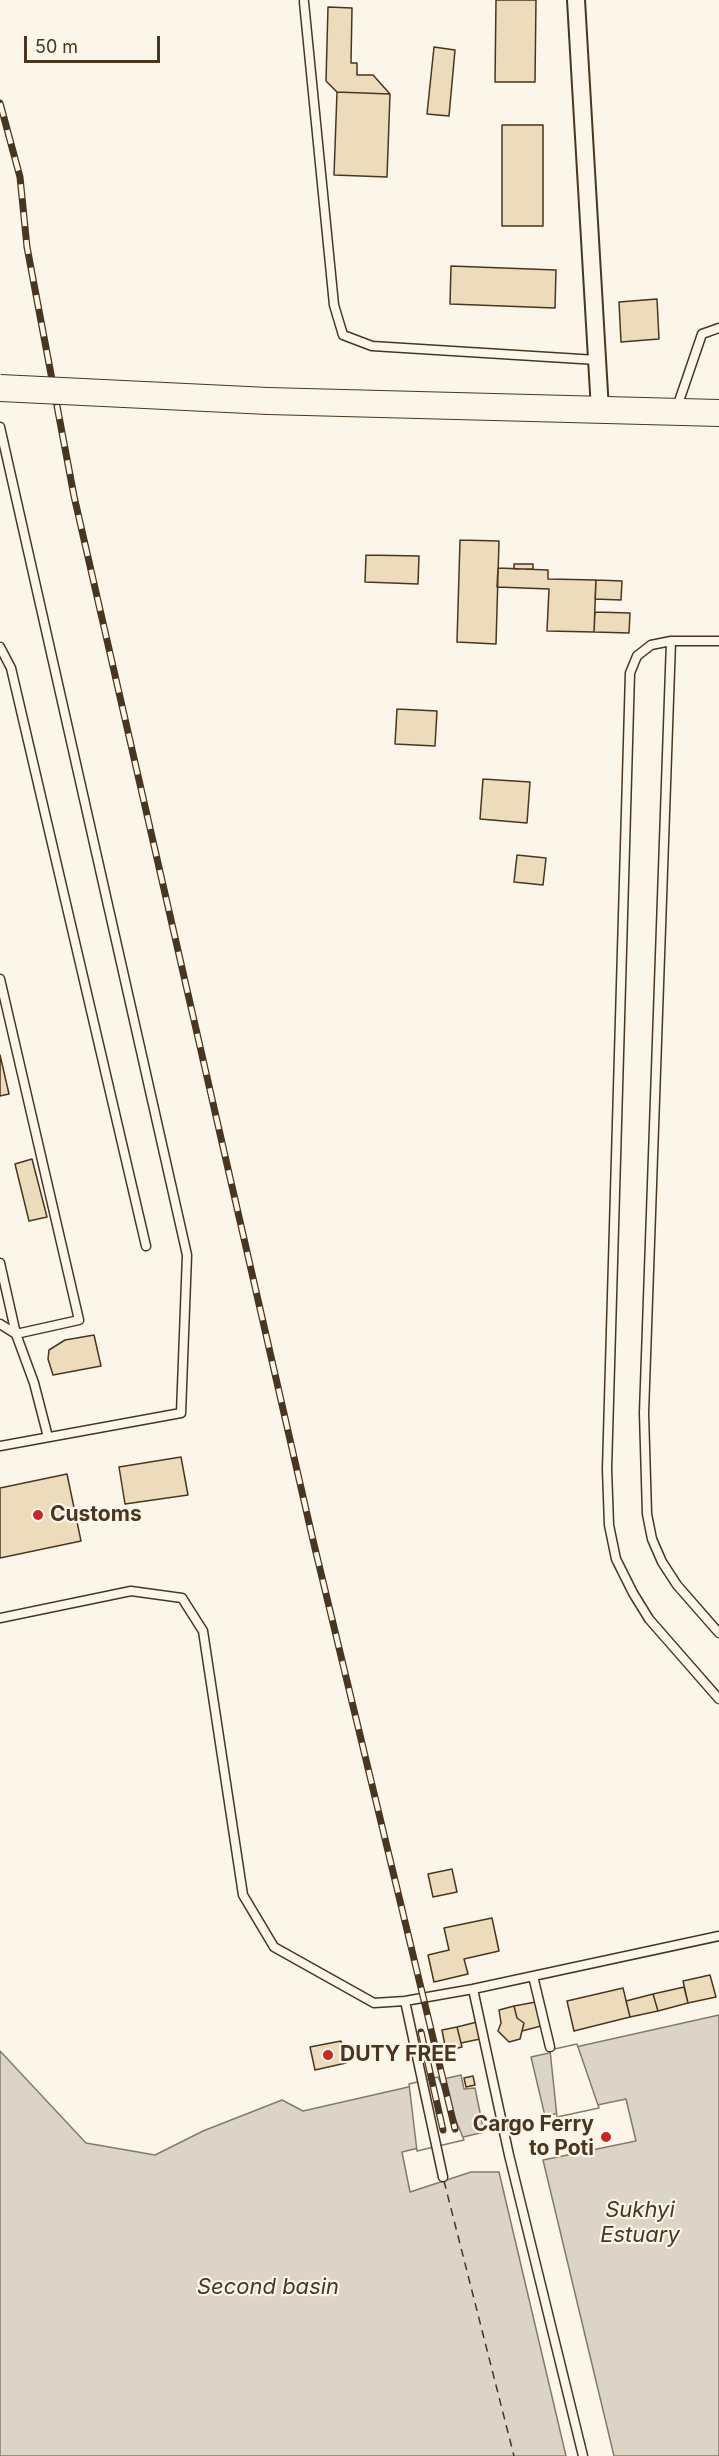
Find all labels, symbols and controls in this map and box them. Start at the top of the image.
scale bar [27,24,164,62]
text: 50 m [35,36,78,57]
place label: Customs [50,1502,142,1528]
marker: Customs [31,1508,45,1522]
place label: DUTY FREE [340,2042,457,2068]
marker: DUTY FREE [321,2048,335,2062]
place label: Cargo Ferry to Poti [473,2112,594,2162]
marker: Cargo Ferry to Poti [599,2130,613,2144]
water label: Sukhyi Estuary [600,2197,680,2248]
water label: Second basin [197,2274,339,2300]

